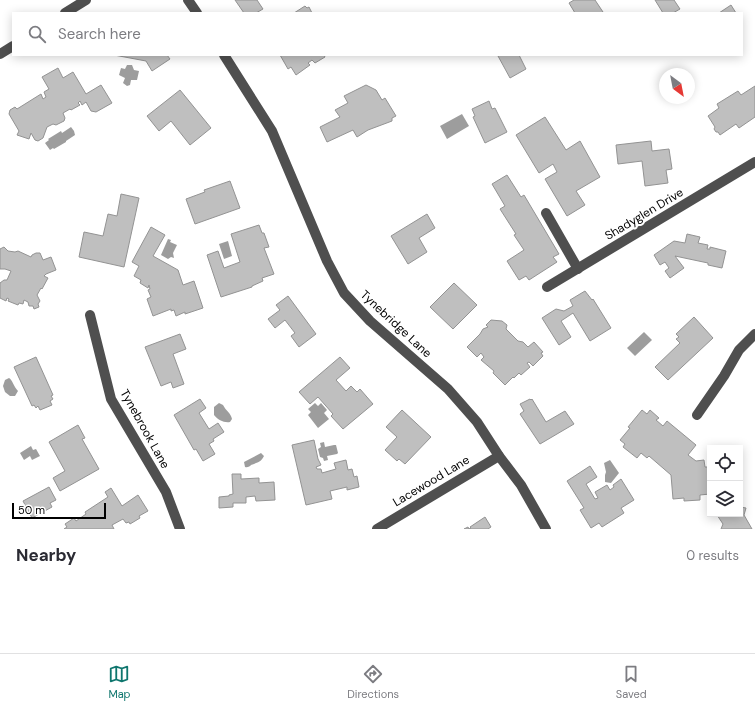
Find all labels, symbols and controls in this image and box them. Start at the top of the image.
search box [12,12,743,56]
icon: search [26,23,48,45]
text: Search here [58,24,141,44]
north arrow [659,68,695,104]
street label: Shadyglen Drive [602,184,686,244]
street label: Tynebridge Lane [357,287,435,361]
street label: Tynebrook Lane [117,387,173,472]
map controls [707,445,743,517]
button: locate [707,445,743,481]
street label: Lacewood Lane [390,452,472,510]
button: layers [707,481,743,517]
scale bar [12,501,106,520]
text: 50 m [18,503,45,517]
text: Nearby [16,544,76,566]
text: 0 results [686,547,739,564]
tab: Map [108,663,131,701]
tab: Directions [347,663,399,701]
tab: Saved [616,663,647,701]

